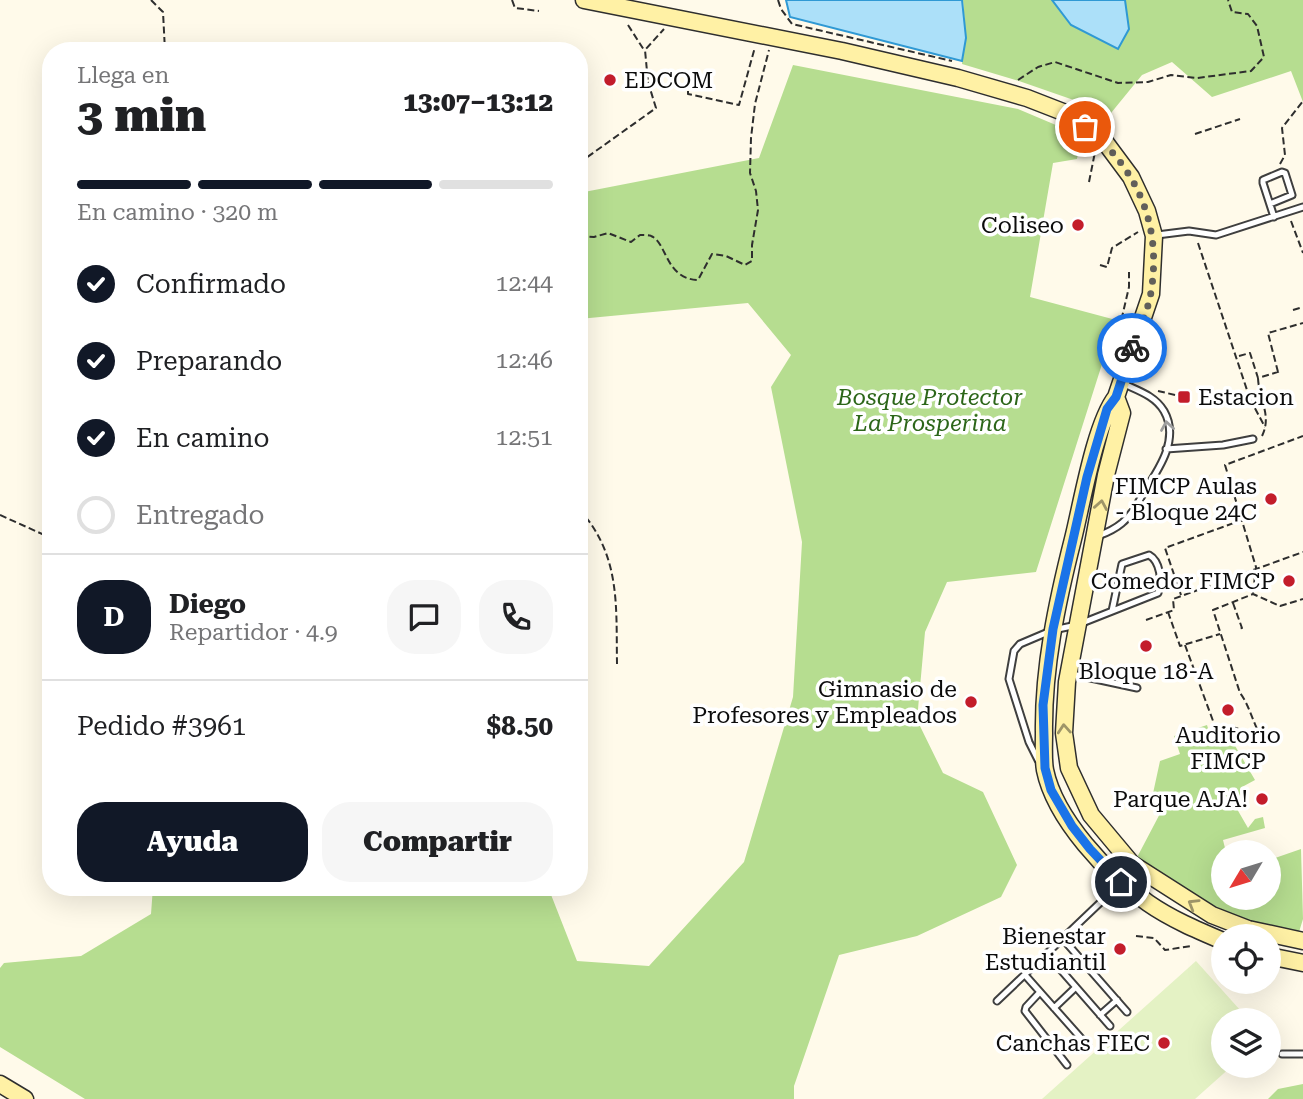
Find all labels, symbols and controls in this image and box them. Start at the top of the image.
text: Llega en [77,62,169,89]
place label: EDCOM [624,67,713,94]
marker: EDCOM [602,72,618,88]
text: 13:07–13:12 [403,87,553,117]
text: 3 min [77,88,206,142]
pin [1055,97,1115,157]
icon: bag [1066,108,1104,146]
text: En camino · 320 m [77,199,278,226]
place label: Coliseo [981,212,1064,239]
marker: Coliseo [1070,217,1086,233]
icon: check [77,265,115,303]
text: Confirmado [136,269,286,299]
text: 12:44 [496,270,553,297]
courier [1097,313,1167,383]
icon: bike [1113,329,1151,367]
icon: check [77,342,115,380]
text: Preparando [136,346,282,376]
text: 12:46 [496,347,553,374]
park label: Bosque Protector La Prosperina [836,384,1023,437]
place label: Estacion [1198,384,1294,411]
marker: Estacion [1176,389,1192,405]
icon: check [77,419,115,457]
one-way arrow [1160,420,1175,432]
text: En camino [136,423,269,453]
text: 12:51 [496,424,553,451]
place label: FIMCP Aulas - Bloque 24C [1115,473,1257,526]
marker: FIMCP Aulas - Bloque 24C [1263,491,1279,507]
one-way arrow [1093,499,1108,511]
text: Entregado [136,500,265,530]
place label: Comedor FIMCP [1091,568,1275,595]
marker: Comedor FIMCP [1281,573,1297,589]
button: chat [387,580,461,654]
button: phone [479,580,553,654]
text: Diego [169,589,246,619]
text: D [104,602,124,632]
text: Repartidor · 4.9 [169,619,338,646]
marker: Bloque 18-A [1138,638,1154,654]
place label: Bloque 18-A [1078,658,1214,685]
place label: Gimnasio de Profesores y Empleados [692,676,957,729]
marker: Gimnasio de Profesores y Empleados [963,694,979,710]
marker: Auditorio FIMCP [1220,702,1236,718]
text: Pedido #3961 [77,711,246,741]
text: $8.50 [487,711,553,741]
place label: Auditorio FIMCP [1175,722,1281,775]
one-way arrow [1057,723,1072,734]
place label: Parque AJA! [1113,786,1248,813]
marker: Parque AJA! [1254,791,1270,807]
button: Ayuda [77,802,308,882]
button: Compartir [322,802,553,882]
north arrow [1211,840,1281,910]
map controls [1211,840,1281,1078]
pin [1091,852,1151,912]
icon: home [1102,863,1140,901]
one-way arrow [1187,899,1200,912]
place label: Bienestar Estudiantil [985,923,1106,976]
button: locate [1211,924,1281,994]
marker: Bienestar Estudiantil [1112,941,1128,957]
button: layers [1211,1008,1281,1078]
place label: Canchas FIEC [996,1030,1150,1057]
marker: Canchas FIEC [1156,1035,1172,1051]

